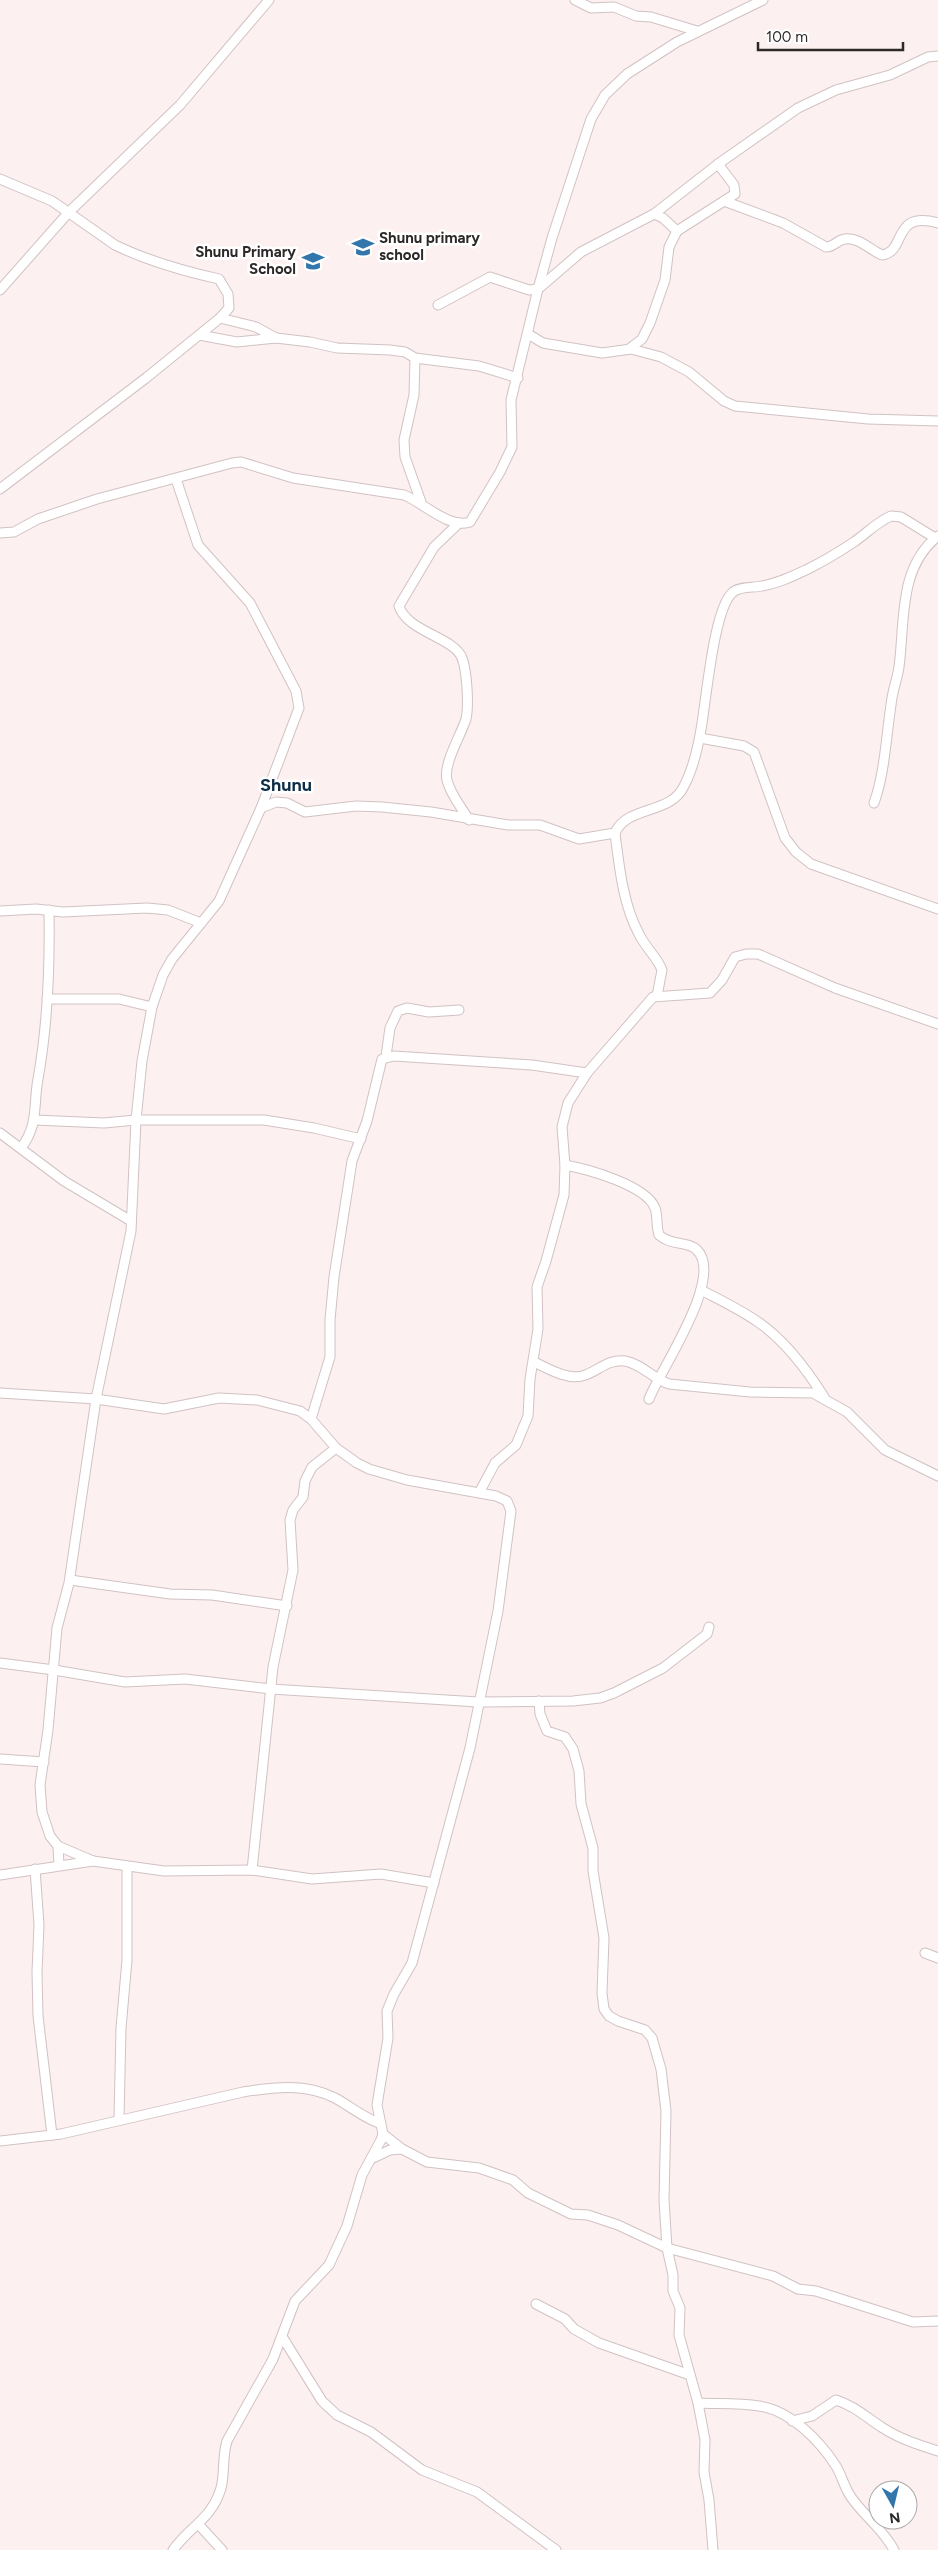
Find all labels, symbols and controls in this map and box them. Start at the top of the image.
scale bar [758,20,903,52]
text: 100 m [766,28,808,46]
place label: Shunu primary school [379,229,480,264]
school or university icon: Shunu primary school [350,234,376,260]
place label: Shunu Primary School [195,243,296,278]
school or university icon: Shunu Primary School [300,248,326,274]
district label: Shunu [260,774,312,796]
north arrow [868,2480,918,2530]
text: N [888,2508,901,2527]

